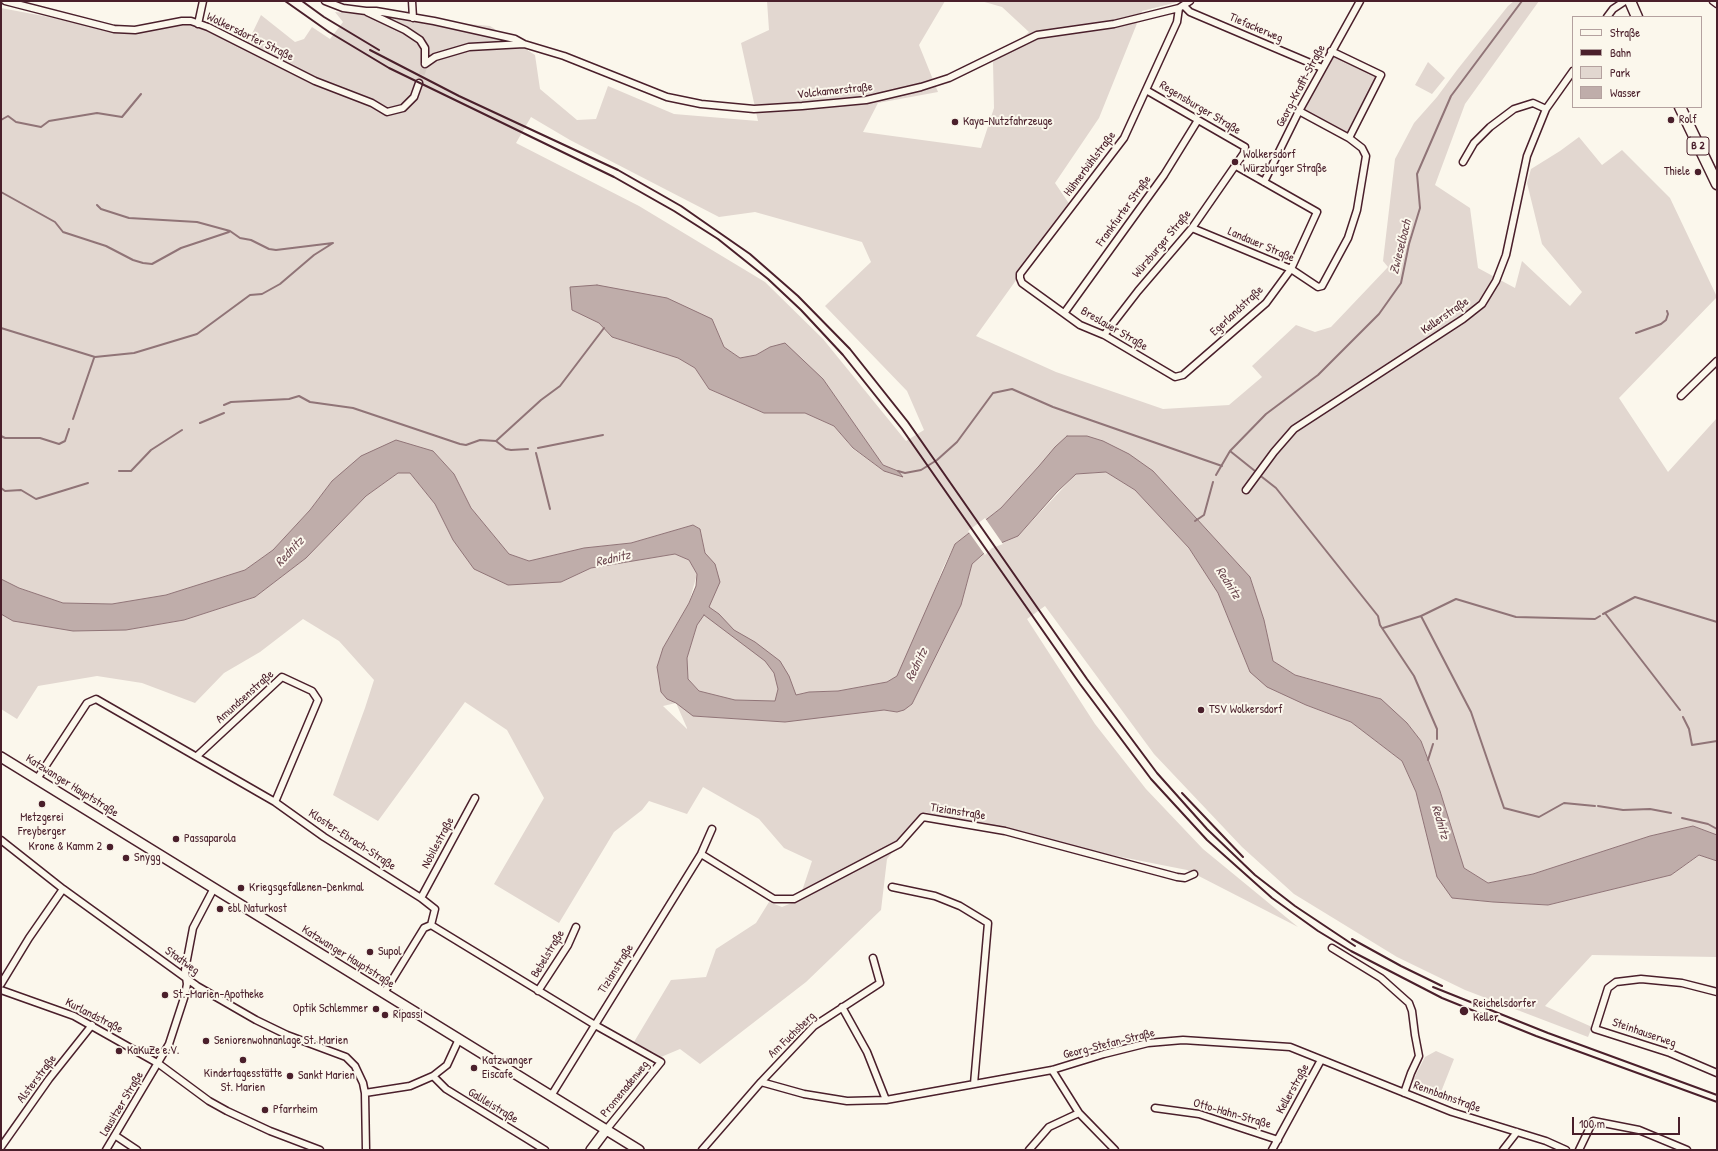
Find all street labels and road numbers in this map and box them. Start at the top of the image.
street label: Wolkersdorfer Straße [204,10,296,64]
street label: Tiefackerweg [1227,10,1285,46]
street label: Georg-Krafft-Straße [1273,42,1329,130]
street label: Regensburger Straße [1157,78,1243,138]
street label: Volckamerstraße [797,80,873,102]
street label: Hühnerbühlstraße [1061,129,1119,199]
road number: B 2 [1687,137,1709,155]
street label: Frankfurter Straße [1093,173,1155,249]
street label: Würzburger Straße [1130,207,1194,281]
street label: Landauer Straße [1226,224,1296,266]
street label: Egerlandstraße [1208,283,1266,339]
street label: Kellerstraße [1418,294,1472,338]
street label: Breslauer Straße [1078,304,1150,354]
street label: Amundsenstraße [213,667,277,727]
street label: Katzwanger Hauptstraße [23,752,121,820]
street label: Tizianstraße [929,801,987,823]
street label: Kloster-Ebrach-Straße [306,806,398,874]
street label: Nobilestraße [418,815,458,871]
street label: Katzwanger Hauptstraße [299,923,397,991]
street label: Bebelstraße [528,928,568,980]
street label: Tizianstraße [595,942,637,996]
street label: Stadtweg [162,944,202,978]
street label: Kurlandstraße [63,995,125,1037]
street label: Am Fuchsberg [765,1009,819,1061]
street label: Steinhauserweg [1610,1015,1678,1051]
street label: Georg-Stefan-Straße [1062,1026,1156,1062]
street label: Alsterstraße [14,1052,60,1106]
street label: Promenadenweg [598,1058,652,1120]
street label: Kellerstraße [1273,1062,1313,1116]
street label: Lausitzer Straße [97,1069,147,1139]
street label: Rennbahnstraße [1411,1078,1483,1116]
street label: Galileistraße [465,1085,521,1127]
street label: Otto-Hahn-Straße [1191,1096,1273,1132]

